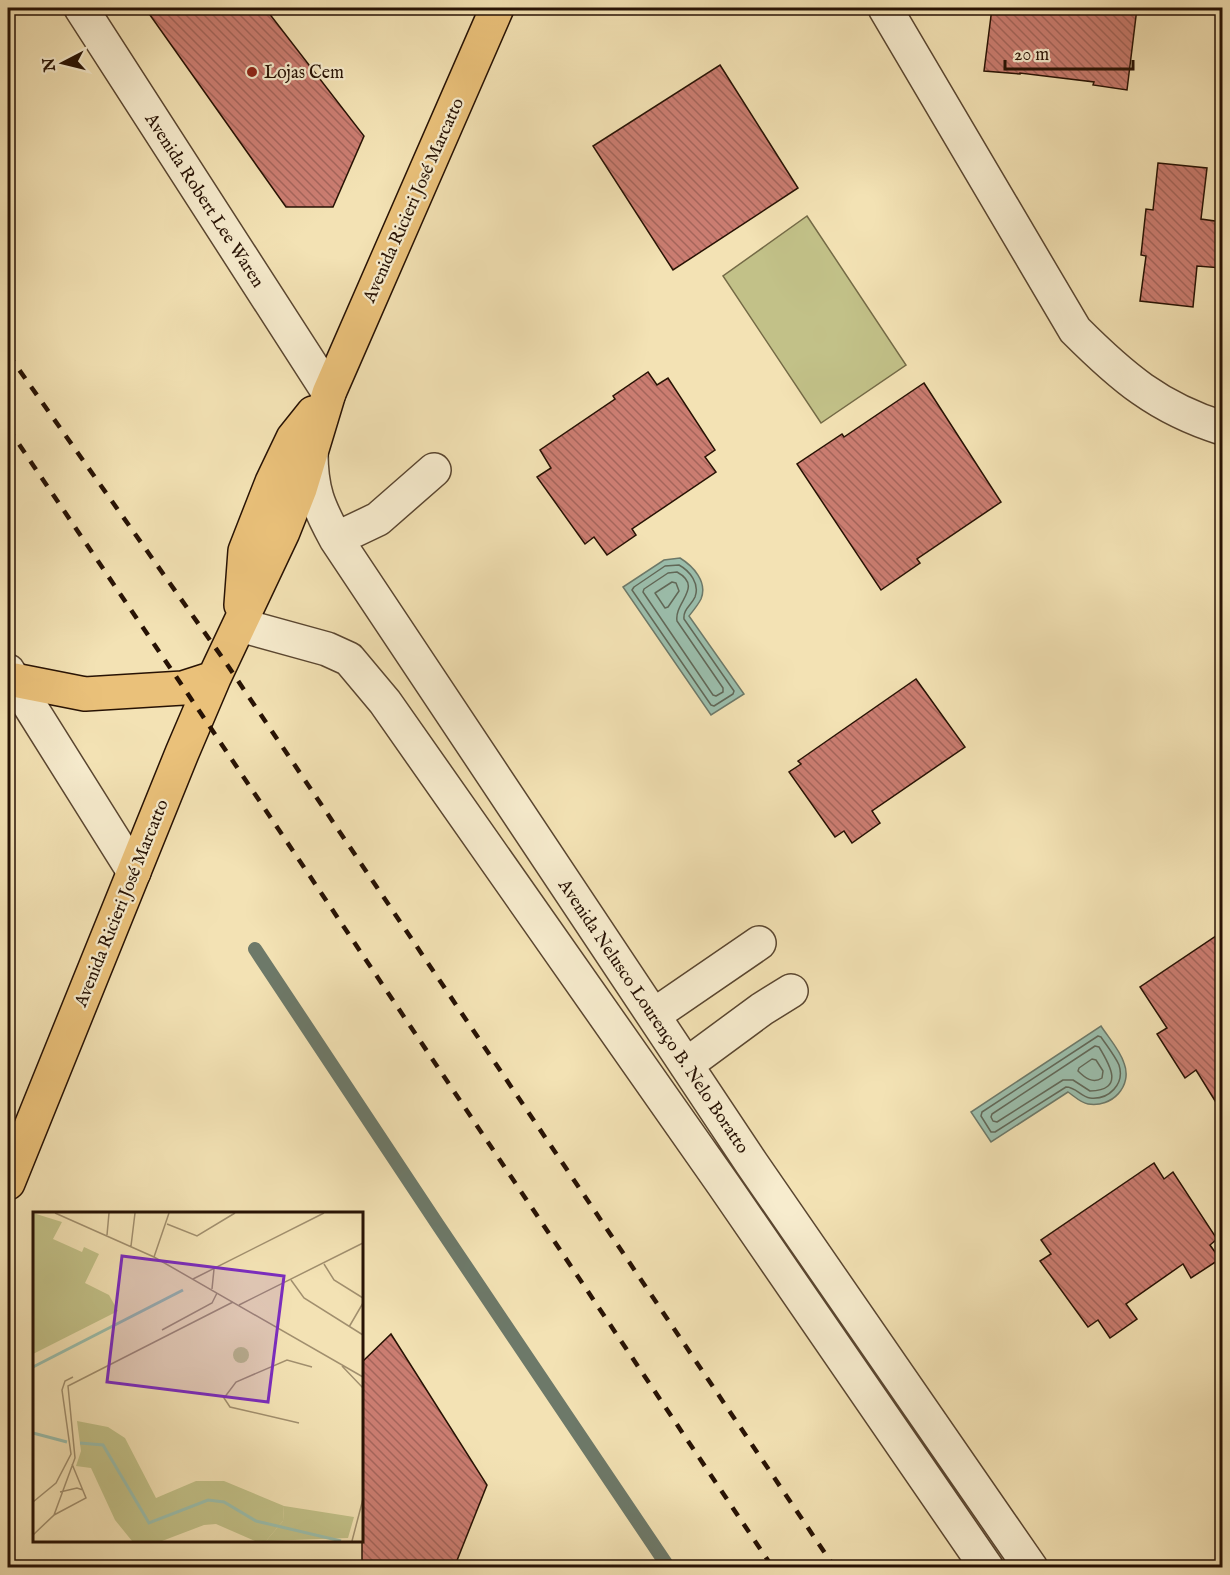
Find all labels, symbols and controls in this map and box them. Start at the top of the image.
north arrow [33,33,93,93]
scale bar [1005,33,1132,71]
text: 20 m [1014,44,1049,67]
text: N [39,56,61,74]
place label: Lojas Cem [264,62,344,85]
marker: Lojas Cem [245,65,259,79]
street label: Avenida Ricieri José Marcatto [358,94,470,308]
street label: Avenida Robert Lee Waren [138,109,269,293]
street label: Avenida Ricieri José Marcatto [70,796,175,1012]
street label: Avenida Nelusco Lourenço B. Nelo Boratto [552,874,754,1159]
inset map [33,1212,363,1542]

